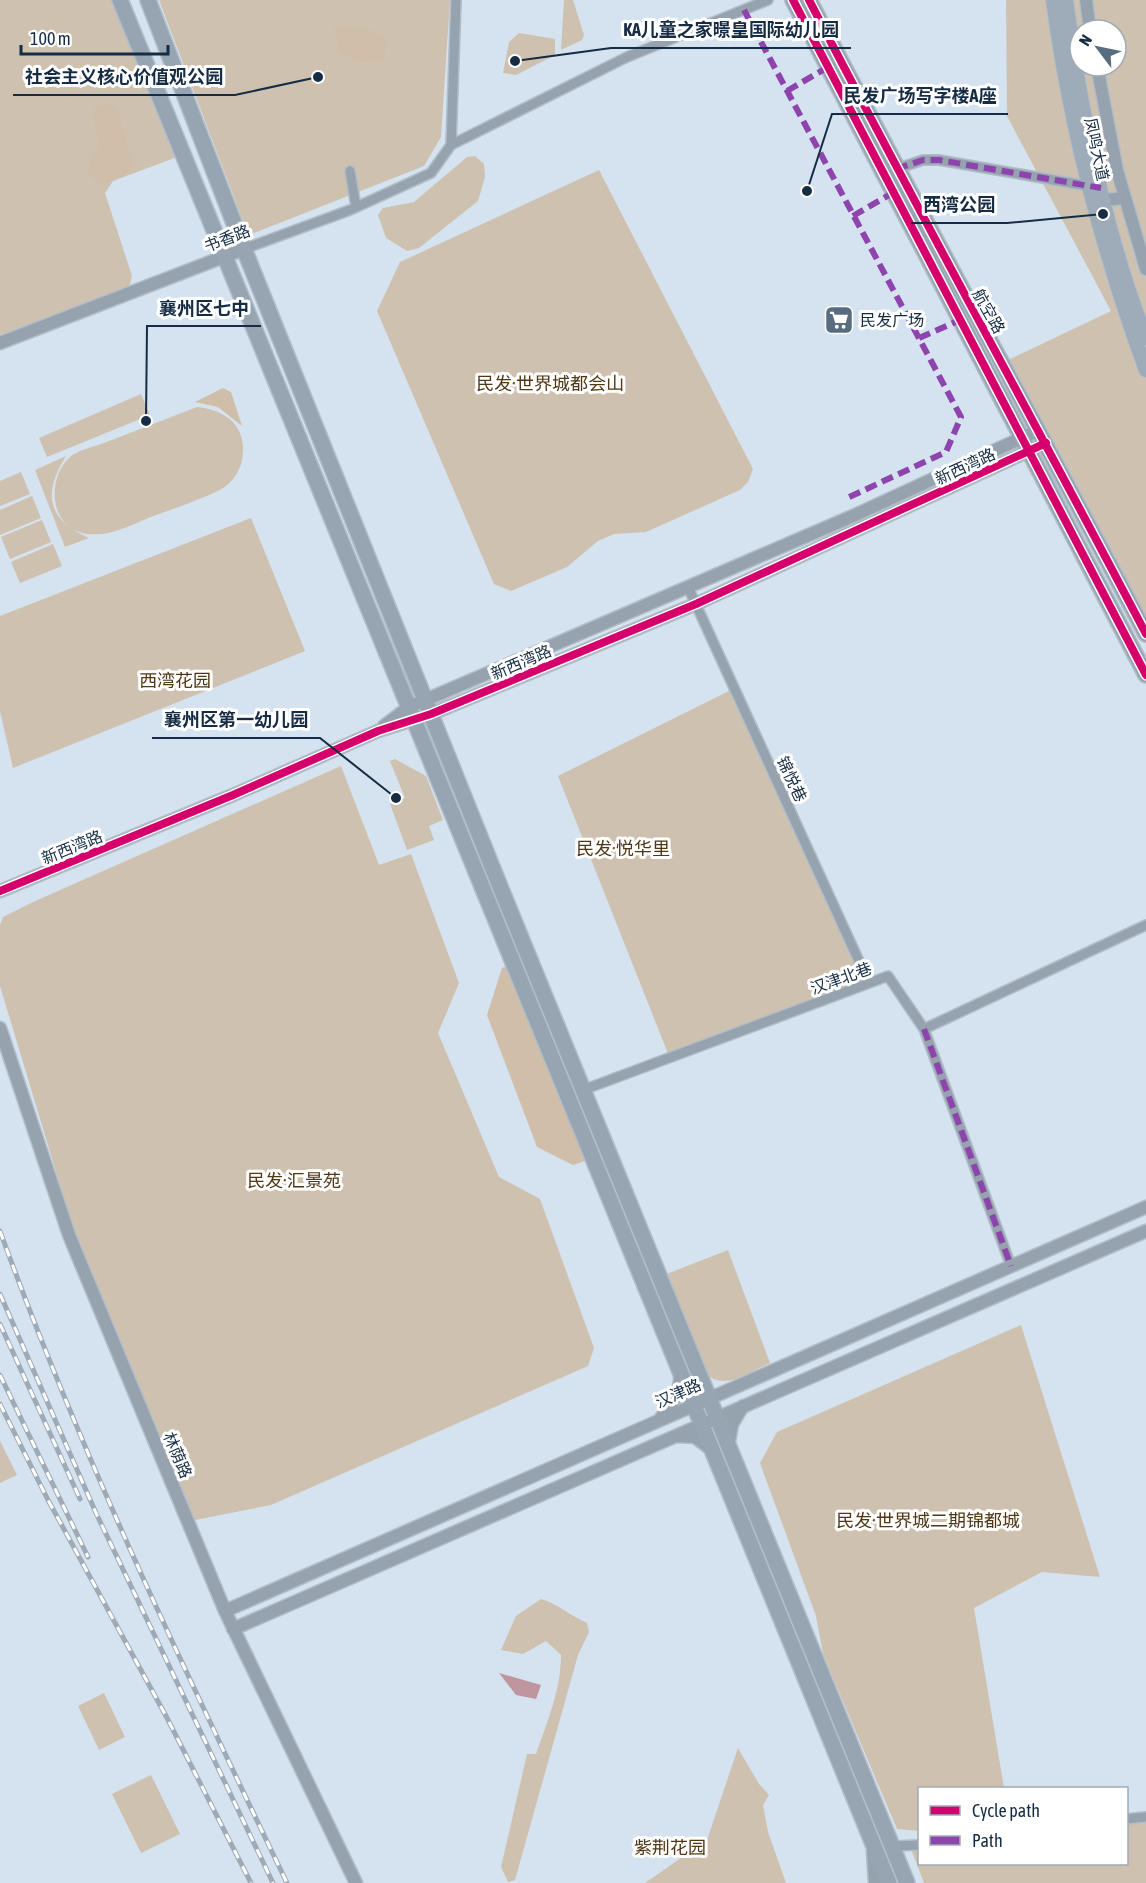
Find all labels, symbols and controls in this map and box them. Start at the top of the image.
callout: KA儿童之家暻皇国际幼儿园 [611,12,851,48]
scale bar [21,18,168,56]
north arrow [1068,18,1128,78]
text: KA儿童之家暻皇国际幼儿园 [623,19,839,40]
text: 100 m [30,28,71,49]
text: N [1075,31,1095,49]
callout: 社会主义核心价值观公园 [13,59,235,95]
text: 社会主义核心价值观公园 [25,66,223,87]
callout: 民发广场写字楼A座 [832,78,1008,114]
text: 民发广场写字楼A座 [844,85,996,106]
street label: 凤鸣大道 [1082,116,1112,182]
callout: 西湾公园 [911,187,1007,223]
text: 西湾公园 [923,194,995,215]
street label: 书香路 [201,221,253,255]
street label: 航空路 [969,286,1009,336]
callout: 襄州区七中 [147,290,261,326]
text: 襄州区七中 [159,298,249,319]
supermarket icon: 民发广场 [823,304,855,336]
place label: 民发广场 [860,311,924,329]
district label: 民发·世界城都会山 [476,373,624,394]
street label: 新西湾路 [932,444,998,488]
street label: 新西湾路 [488,641,554,683]
district label: 西湾花园 [139,670,211,691]
callout: 襄州区第一幼儿园 [152,702,320,738]
text: 襄州区第一幼儿园 [164,709,308,730]
street label: 锦悦巷 [774,753,810,805]
street label: 新西湾路 [39,827,105,867]
district label: 民发·悦华里 [576,838,670,859]
street label: 汉津北巷 [808,959,874,997]
district label: 民发·汇景苑 [247,1170,341,1191]
street label: 汉津路 [652,1375,704,1411]
street label: 林荫路 [160,1429,196,1481]
district label: 民发·世界城二期锦都城 [836,1510,1020,1531]
legend [918,1787,1128,1865]
text: Cycle path [972,1800,1040,1821]
text: Path [972,1830,1003,1851]
district label: 紫荆花园 [634,1837,706,1858]

